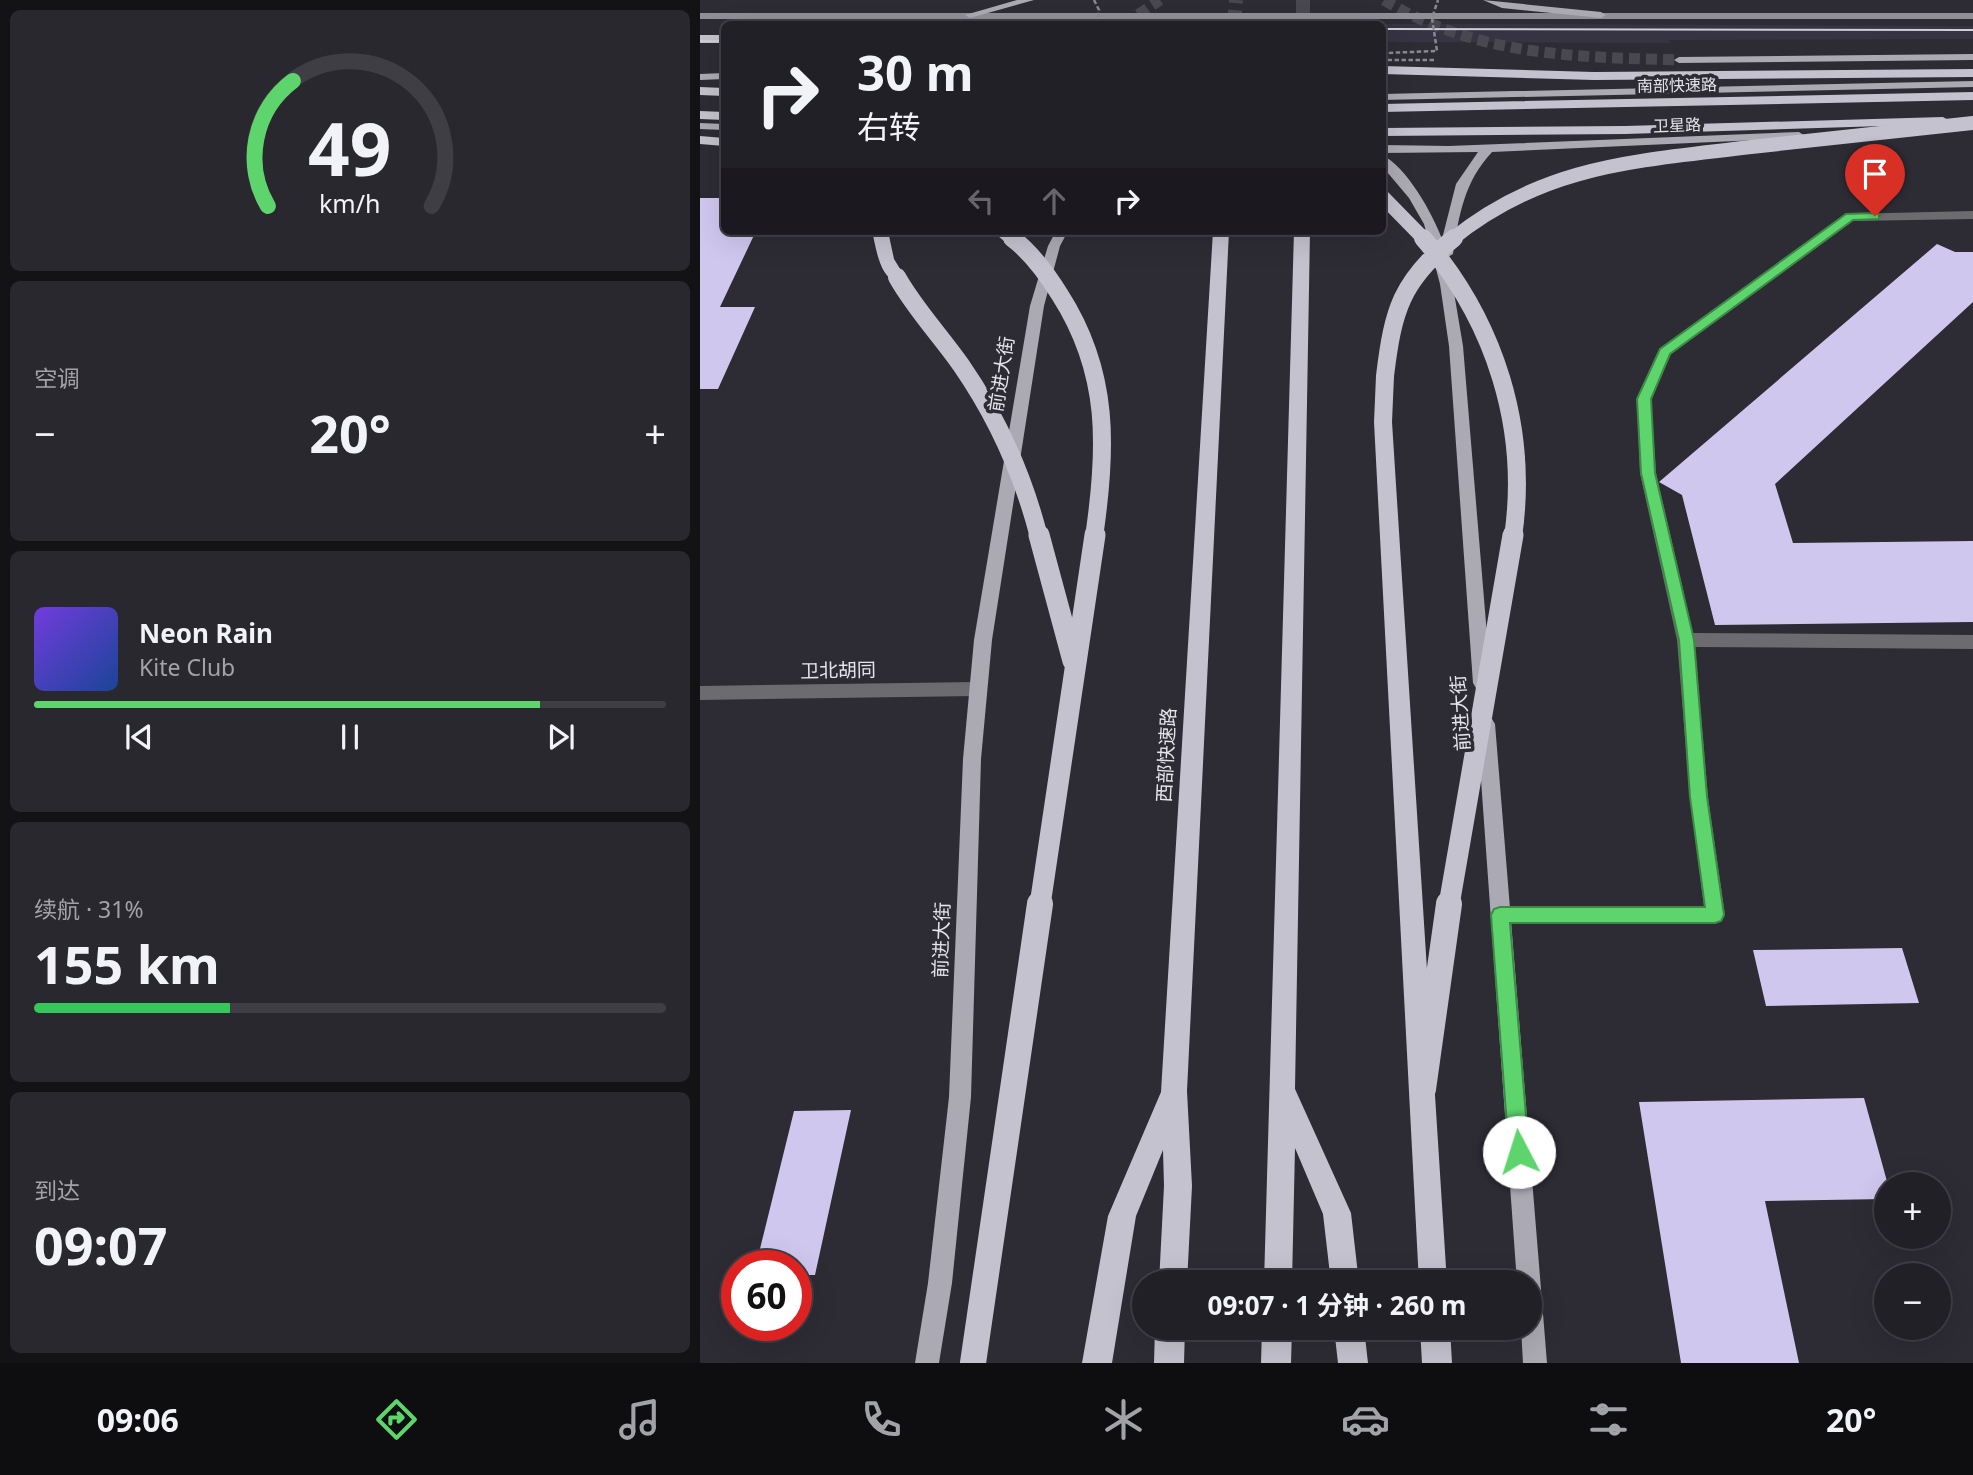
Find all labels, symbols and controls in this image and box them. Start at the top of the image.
text: 30 m [857,39,974,105]
icon: right [742,49,833,140]
street label: 南部快速路 [1637,73,1717,97]
text: 49 [308,99,392,198]
text: 右转 [857,105,921,148]
street label: 卫星路 [1653,113,1701,137]
pin [1845,144,1905,216]
icon: arrive [1856,155,1894,193]
icon: left [962,182,1000,220]
icon: ahead [1035,182,1073,220]
icon: right [1108,182,1146,220]
text: km/h [319,186,381,220]
street label: 前进大街 [982,334,1020,414]
text: 空调 [34,362,80,394]
text: 20° [309,397,391,468]
text: − [34,407,56,459]
text: + [644,407,666,459]
text: Neon Rain [139,615,273,651]
text: Kite Club [139,651,235,683]
street label: 卫北胡同 [800,656,876,684]
street label: 前进大街 [1444,674,1476,752]
street label: 西部快速路 [1151,707,1181,803]
icon: previous [120,718,158,756]
icon: pause [331,718,369,756]
icon: next [542,718,580,756]
text: 续航 · 31% [34,893,144,925]
street label: 前进大街 [927,902,955,978]
text: 155 km [34,928,220,999]
position arrow [1482,1115,1556,1189]
map controls [1874,1172,1951,1340]
button: + [1874,1172,1951,1249]
text: 到达 [34,1174,80,1206]
text: 09:07 [34,1209,168,1280]
speed limit sign: 60 [721,1250,812,1341]
button: − [1874,1263,1951,1340]
text: 09:07 · 1 分钟 · 260 m [1208,1287,1466,1323]
icon: directions [372,1395,421,1444]
icon: music [615,1395,664,1444]
icon: phone [857,1395,906,1444]
icon: climate [1099,1395,1148,1444]
icon: car [1341,1395,1390,1444]
icon: filters [1584,1395,1633,1444]
text: 09:06 [97,1398,179,1441]
text: 20° [1826,1398,1876,1441]

